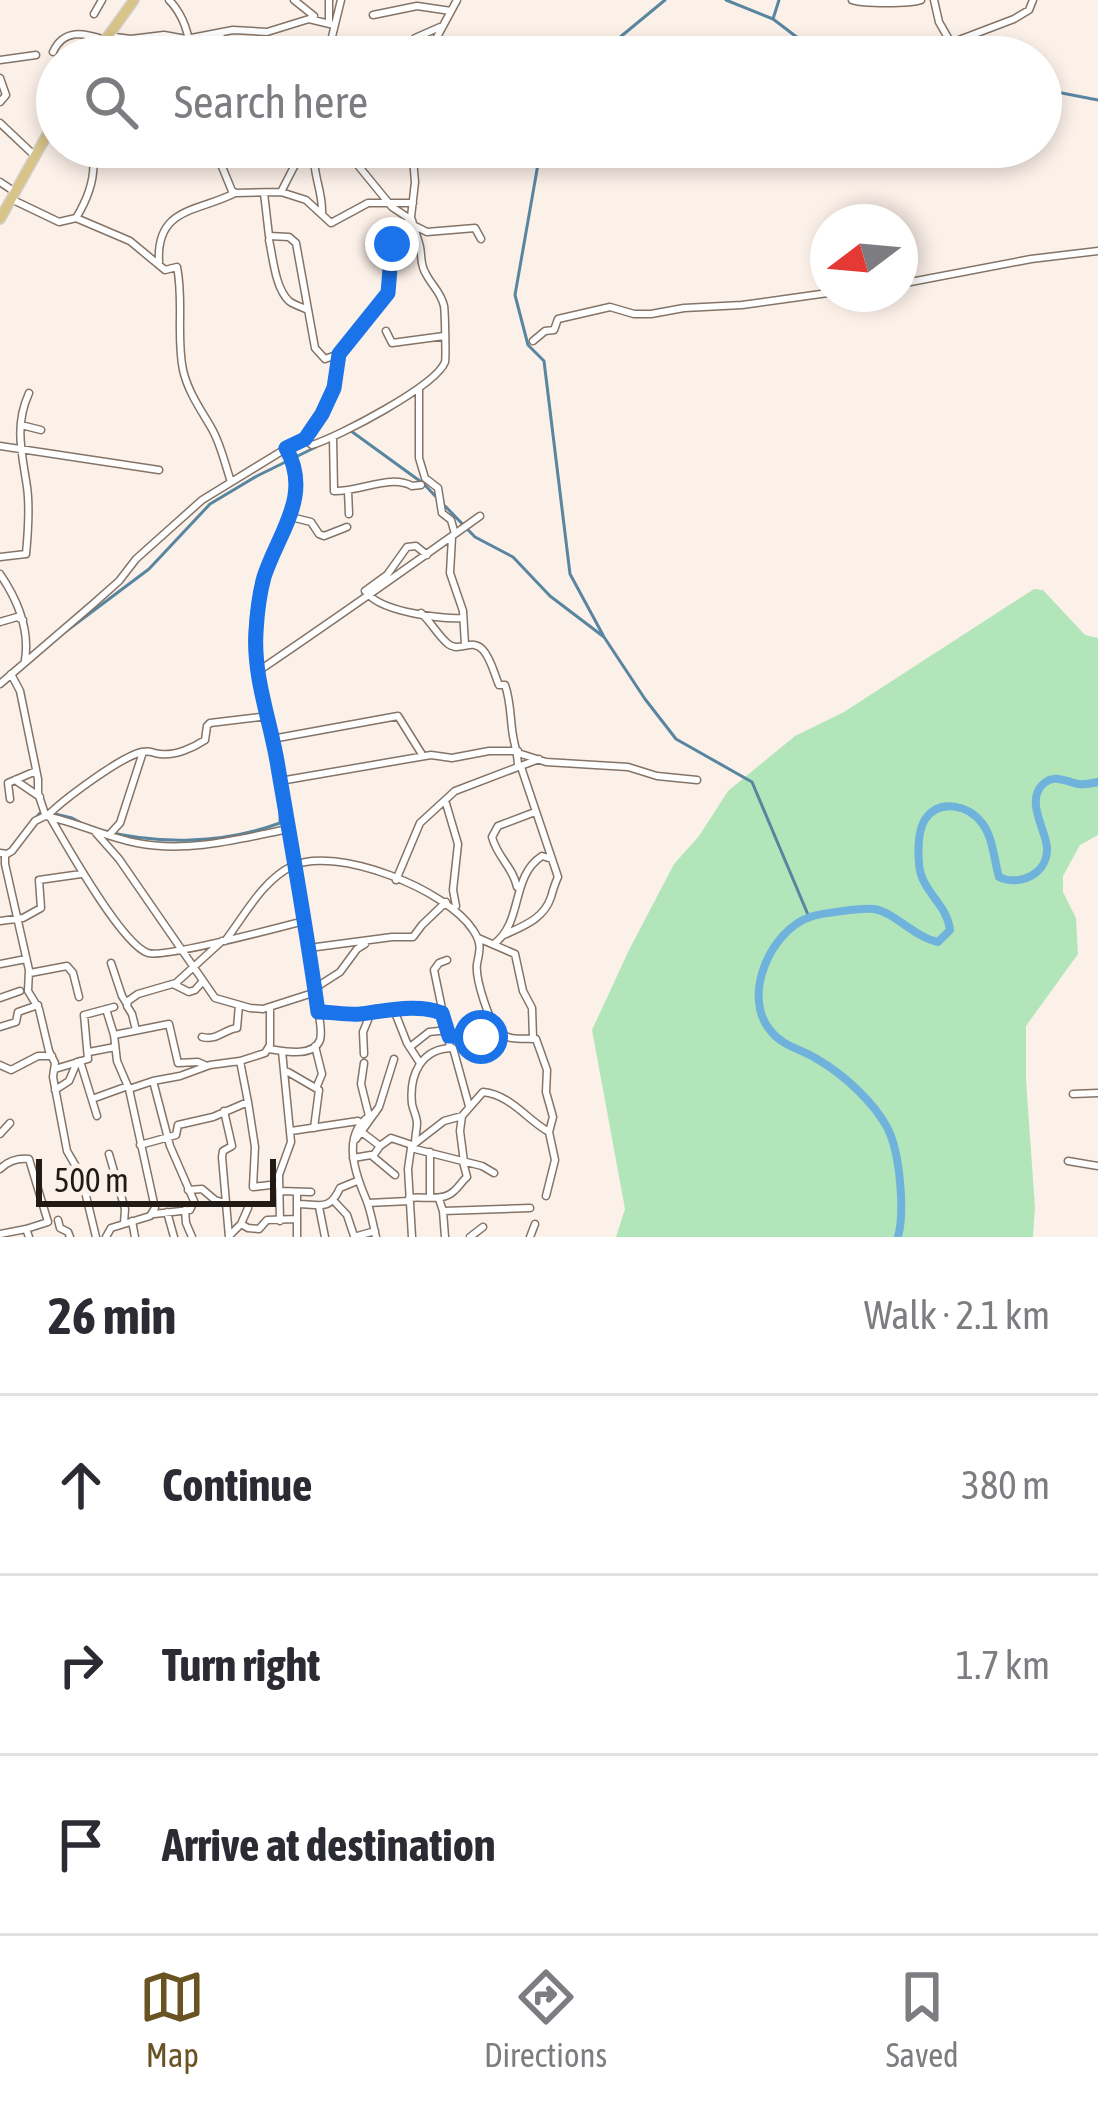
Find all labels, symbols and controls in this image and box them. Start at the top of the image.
search box [36,36,1062,168]
icon: search [78,69,144,135]
text: Search here [174,76,368,128]
north arrow [810,204,918,312]
route end [365,217,419,271]
route start [454,1010,508,1064]
scale bar [36,1153,276,1206]
text: 500 m [54,1161,129,1199]
text: 26 min [48,1286,176,1345]
text: Walk · 2.1 km [864,1293,1050,1337]
icon: ahead [48,1452,114,1518]
text: Continue [162,1459,313,1511]
text: 380 m [962,1463,1050,1507]
icon: right [48,1632,114,1698]
text: Turn right [162,1639,320,1691]
text: 1.7 km [956,1643,1050,1687]
icon: arrive [48,1812,114,1878]
text: Arrive at destination [162,1819,496,1871]
tab: Map [139,1964,205,2074]
tab: Directions [484,1964,607,2074]
tab: Saved [886,1964,959,2074]

